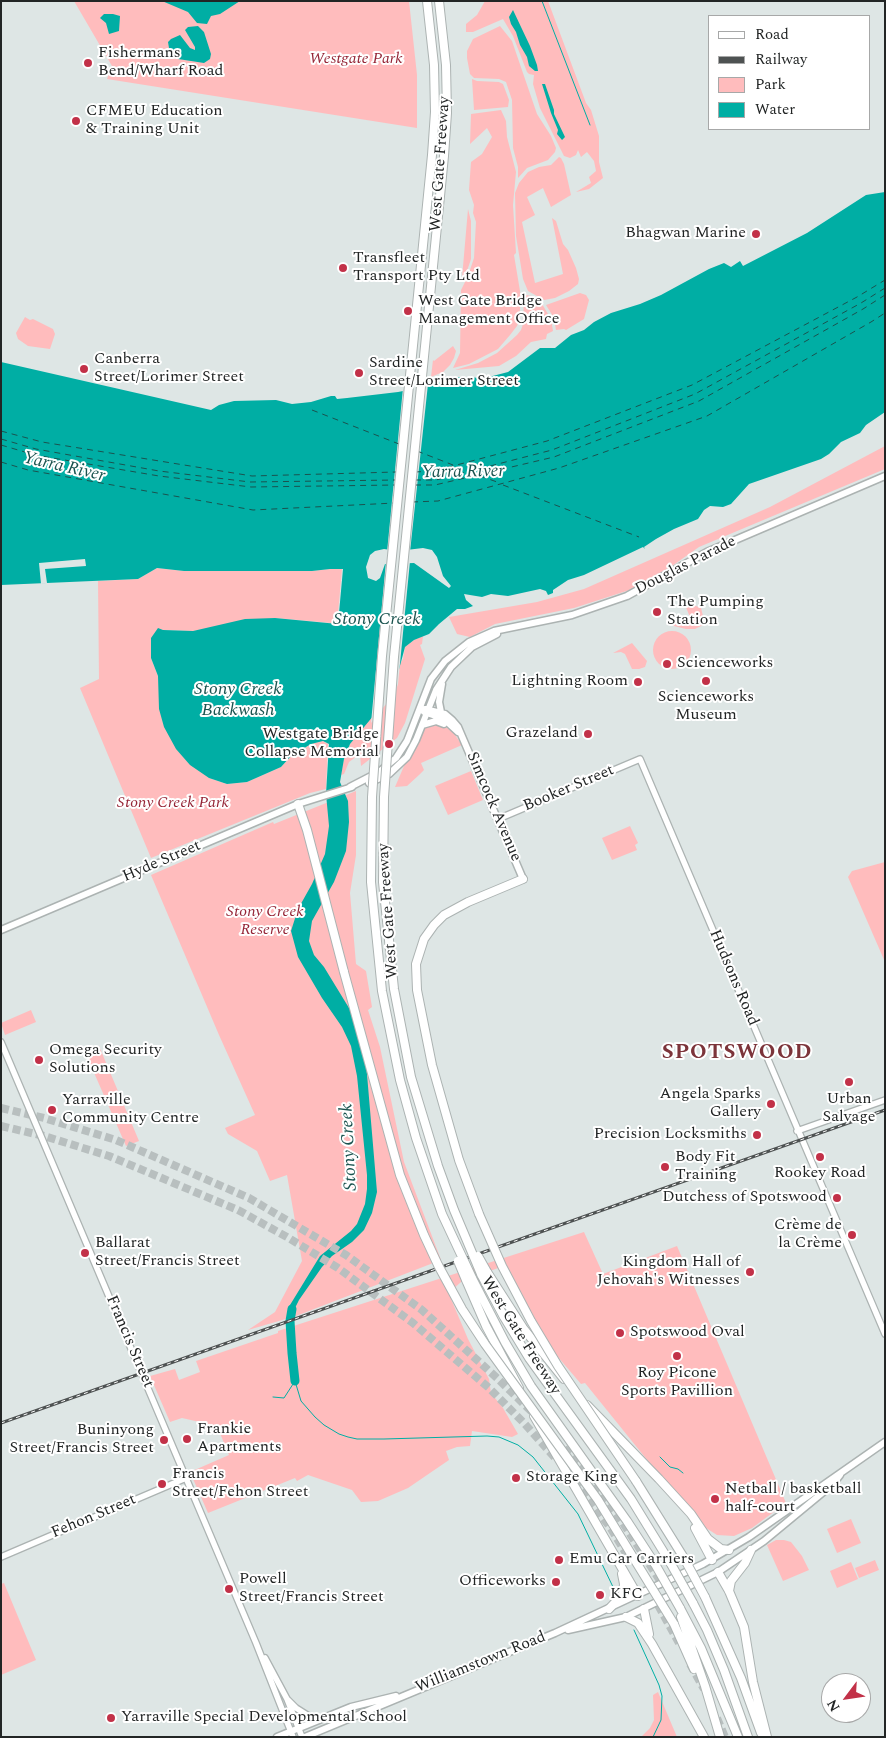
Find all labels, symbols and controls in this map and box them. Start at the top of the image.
legend [708,15,871,130]
text: Road [755,23,789,46]
place label: Fishermans Bend/Wharf Road [98,44,223,82]
text: Railway [755,48,807,71]
park label: Westgate Park [309,50,403,70]
marker: Fishermans Bend/Wharf Road [82,57,94,69]
text: Park [755,73,786,96]
street label: West Gate Freeway [427,96,455,232]
text: Water [755,98,795,121]
place label: CFMEU Education & Training Unit [86,102,223,140]
marker: CFMEU Education & Training Unit [70,115,82,127]
place label: Bhagwan Marine [625,224,746,244]
marker: Bhagwan Marine [750,228,762,240]
place label: Transfleet Transport Pty Ltd [353,249,480,287]
marker: Transfleet Transport Pty Ltd [337,262,349,274]
place label: West Gate Bridge Management Office [418,292,559,330]
marker: West Gate Bridge Management Office [402,305,414,317]
place label: Canberra Street/Lorimer Street [94,350,244,388]
place label: Sardine Street/Lorimer Street [369,354,519,392]
marker: Canberra Street/Lorimer Street [78,363,90,375]
marker: Sardine Street/Lorimer Street [353,367,365,379]
water label: Yarra River [21,448,107,488]
water label: Yarra River [421,461,505,485]
street label: Douglas Parade [632,532,740,600]
place label: The Pumping Station [667,593,764,631]
marker: The Pumping Station [651,606,663,618]
water label: Stony Creek [333,609,421,631]
place label: Scienceworks [677,654,774,674]
marker: Scienceworks [661,658,673,670]
place label: Lightning Room [511,672,628,692]
marker: Scienceworks Museum [700,675,712,687]
marker: Lightning Room [632,676,644,688]
water label: Stony Creek Backwash [194,679,282,722]
place label: Scienceworks Museum [658,688,754,726]
place label: Grazeland [505,724,578,744]
place label: Westgate Bridge Collapse Memorial [244,725,379,763]
marker: Grazeland [582,728,594,740]
marker: Westgate Bridge Collapse Memorial [383,738,395,750]
street label: Simcock Avenue [461,749,525,865]
street label: Booker Street [521,761,617,817]
park label: Stony Creek Park [117,794,229,814]
street label: Hyde Street [120,837,204,887]
street label: West Gate Freeway [375,843,403,979]
park label: Stony Creek Reserve [226,903,304,941]
street label: Hudsons Road [704,927,762,1029]
place label: Omega Security Solutions [49,1041,162,1079]
district label: SPOTSWOOD [661,1041,813,1067]
marker: Omega Security Solutions [33,1054,45,1066]
marker: Urban Salvage [843,1076,855,1088]
place label: Angela Sparks Gallery [660,1085,761,1123]
place label: Urban Salvage [822,1090,876,1128]
place label: Yarraville Community Centre [62,1091,199,1129]
marker: Angela Sparks Gallery [765,1098,777,1110]
water label: Stony Creek [337,1103,363,1191]
marker: Yarraville Community Centre [46,1104,58,1116]
place label: Precision Locksmiths [594,1125,747,1145]
marker: Precision Locksmiths [751,1129,763,1141]
place label: Body Fit Training [675,1148,737,1186]
marker: Rookey Road [814,1151,826,1163]
marker: Body Fit Training [659,1161,671,1173]
place label: Rookey Road [774,1164,866,1184]
place label: Dutchess of Spotswood [662,1188,827,1208]
marker: Dutchess of Spotswood [831,1192,843,1204]
place label: Crème de la Crème [774,1216,842,1254]
marker: Crème de la Crème [846,1229,858,1241]
place label: Ballarat Street/Francis Street [95,1234,240,1272]
marker: Ballarat Street/Francis Street [79,1247,91,1259]
place label: Kingdom Hall of Jehovah's Witnesses [597,1253,740,1291]
marker: Kingdom Hall of Jehovah's Witnesses [744,1266,756,1278]
street label: West Gate Freeway [476,1273,564,1399]
street label: Francis Street [101,1293,157,1391]
place label: Spotswood Oval [630,1323,745,1343]
marker: Spotswood Oval [614,1327,626,1339]
marker: Roy Picone Sports Pavillion [671,1350,683,1362]
place label: Roy Picone Sports Pavillion [621,1364,733,1402]
place label: Frankie Apartments [197,1420,282,1458]
place label: Buninyong Street/Francis Street [9,1421,154,1459]
marker: Frankie Apartments [181,1433,193,1445]
marker: Buninyong Street/Francis Street [158,1434,170,1446]
place label: Francis Street/Fehon Street [172,1465,308,1503]
place label: Storage King [526,1468,618,1488]
marker: Storage King [510,1472,522,1484]
marker: Francis Street/Fehon Street [156,1478,168,1490]
place label: Netball / basketball half-court [725,1480,861,1518]
street label: Fehon Street [49,1491,139,1543]
marker: Netball / basketball half-court [709,1493,721,1505]
place label: Emu Car Carriers [569,1550,694,1570]
marker: Emu Car Carriers [553,1554,565,1566]
place label: Powell Street/Francis Street [239,1570,384,1608]
place label: Officeworks [459,1572,546,1592]
marker: Officeworks [550,1576,562,1588]
marker: Powell Street/Francis Street [223,1583,235,1595]
place label: KFC [610,1585,643,1605]
marker: KFC [594,1589,606,1601]
street label: Williamstown Road [413,1628,549,1698]
north arrow [821,1673,871,1723]
text: N [822,1695,846,1716]
place label: Yarraville Special Developmental School [121,1708,407,1728]
marker: Yarraville Special Developmental School [105,1712,117,1724]

